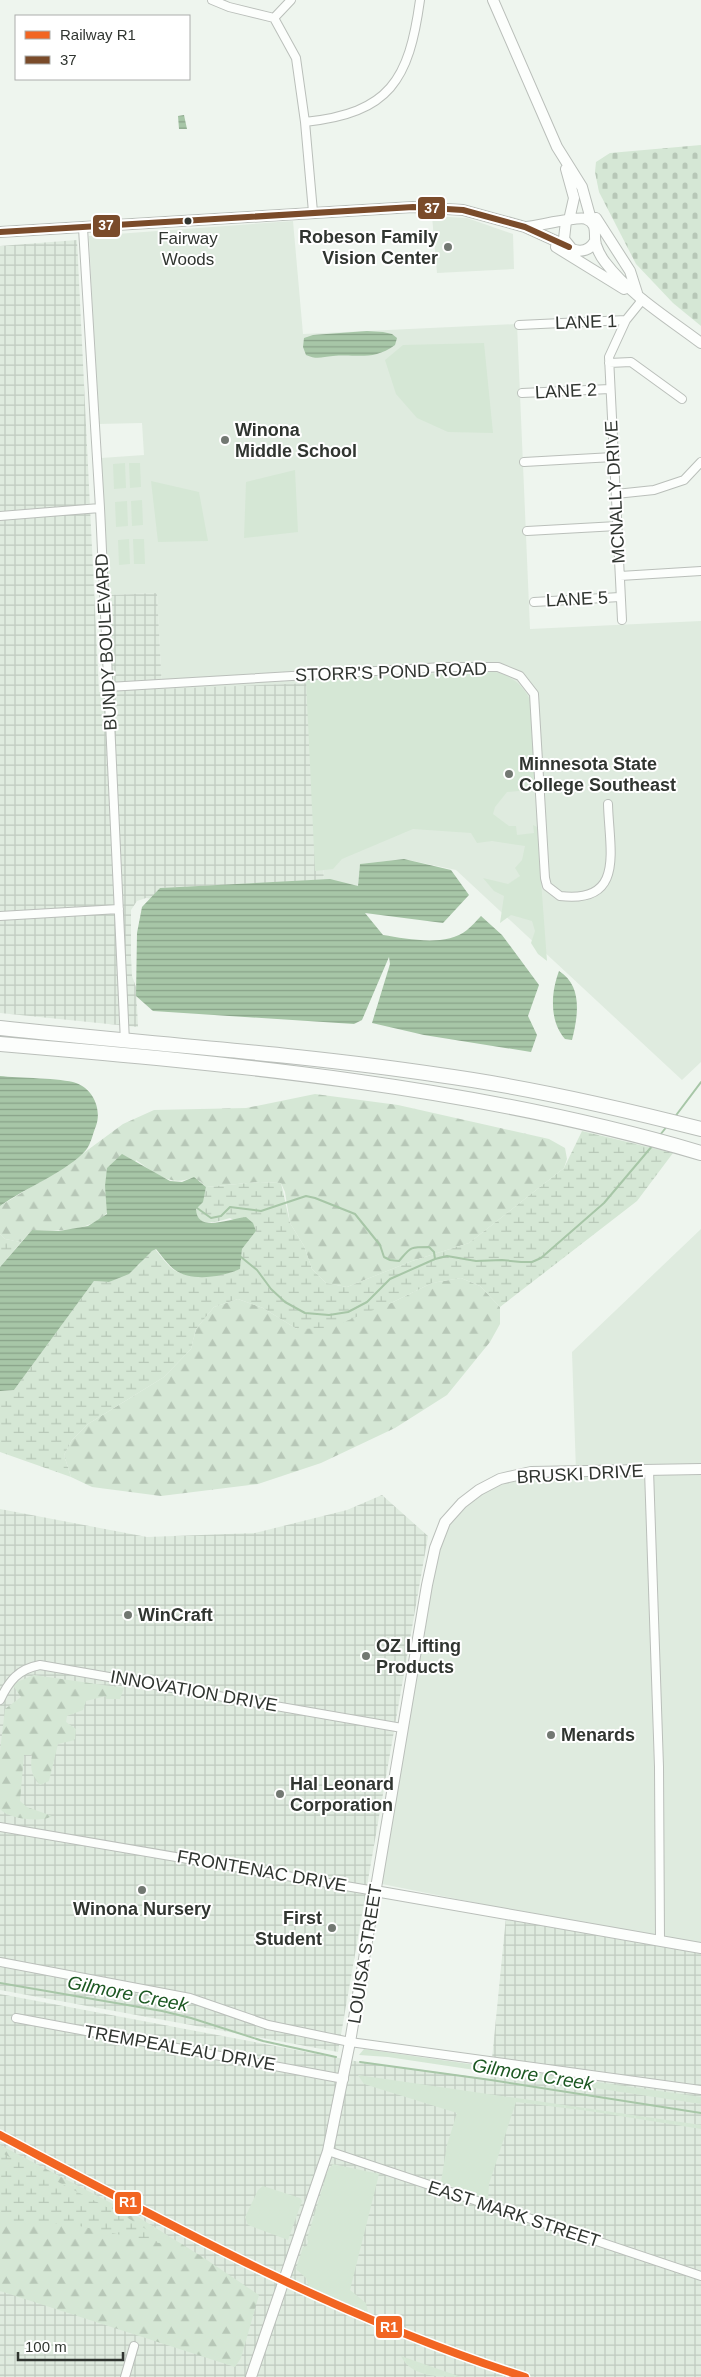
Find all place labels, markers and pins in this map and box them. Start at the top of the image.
marker: Fairway Woods [183,216,193,226]
place label: Robeson Family Vision Center [299,227,438,268]
place label: Fairway Woods [158,229,218,269]
marker: Robeson Family Vision Center [442,241,454,253]
place label: Winona Middle School [235,420,357,461]
marker: Winona Middle School [219,434,231,446]
place label: Minnesota State College Southeast [519,754,676,795]
marker: Minnesota State College Southeast [503,768,515,780]
place label: WinCraft [138,1605,213,1625]
marker: WinCraft [122,1609,134,1621]
place label: OZ Lifting Products [376,1636,461,1677]
marker: OZ Lifting Products [360,1650,372,1662]
place label: Menards [561,1725,635,1745]
marker: Menards [545,1729,557,1741]
place label: Hal Leonard Corporation [290,1774,394,1815]
marker: Hal Leonard Corporation [274,1788,286,1800]
marker: Winona Nursery [136,1884,148,1896]
place label: Winona Nursery [73,1899,211,1919]
place label: First Student [255,1908,322,1949]
marker: First Student [326,1922,338,1934]

